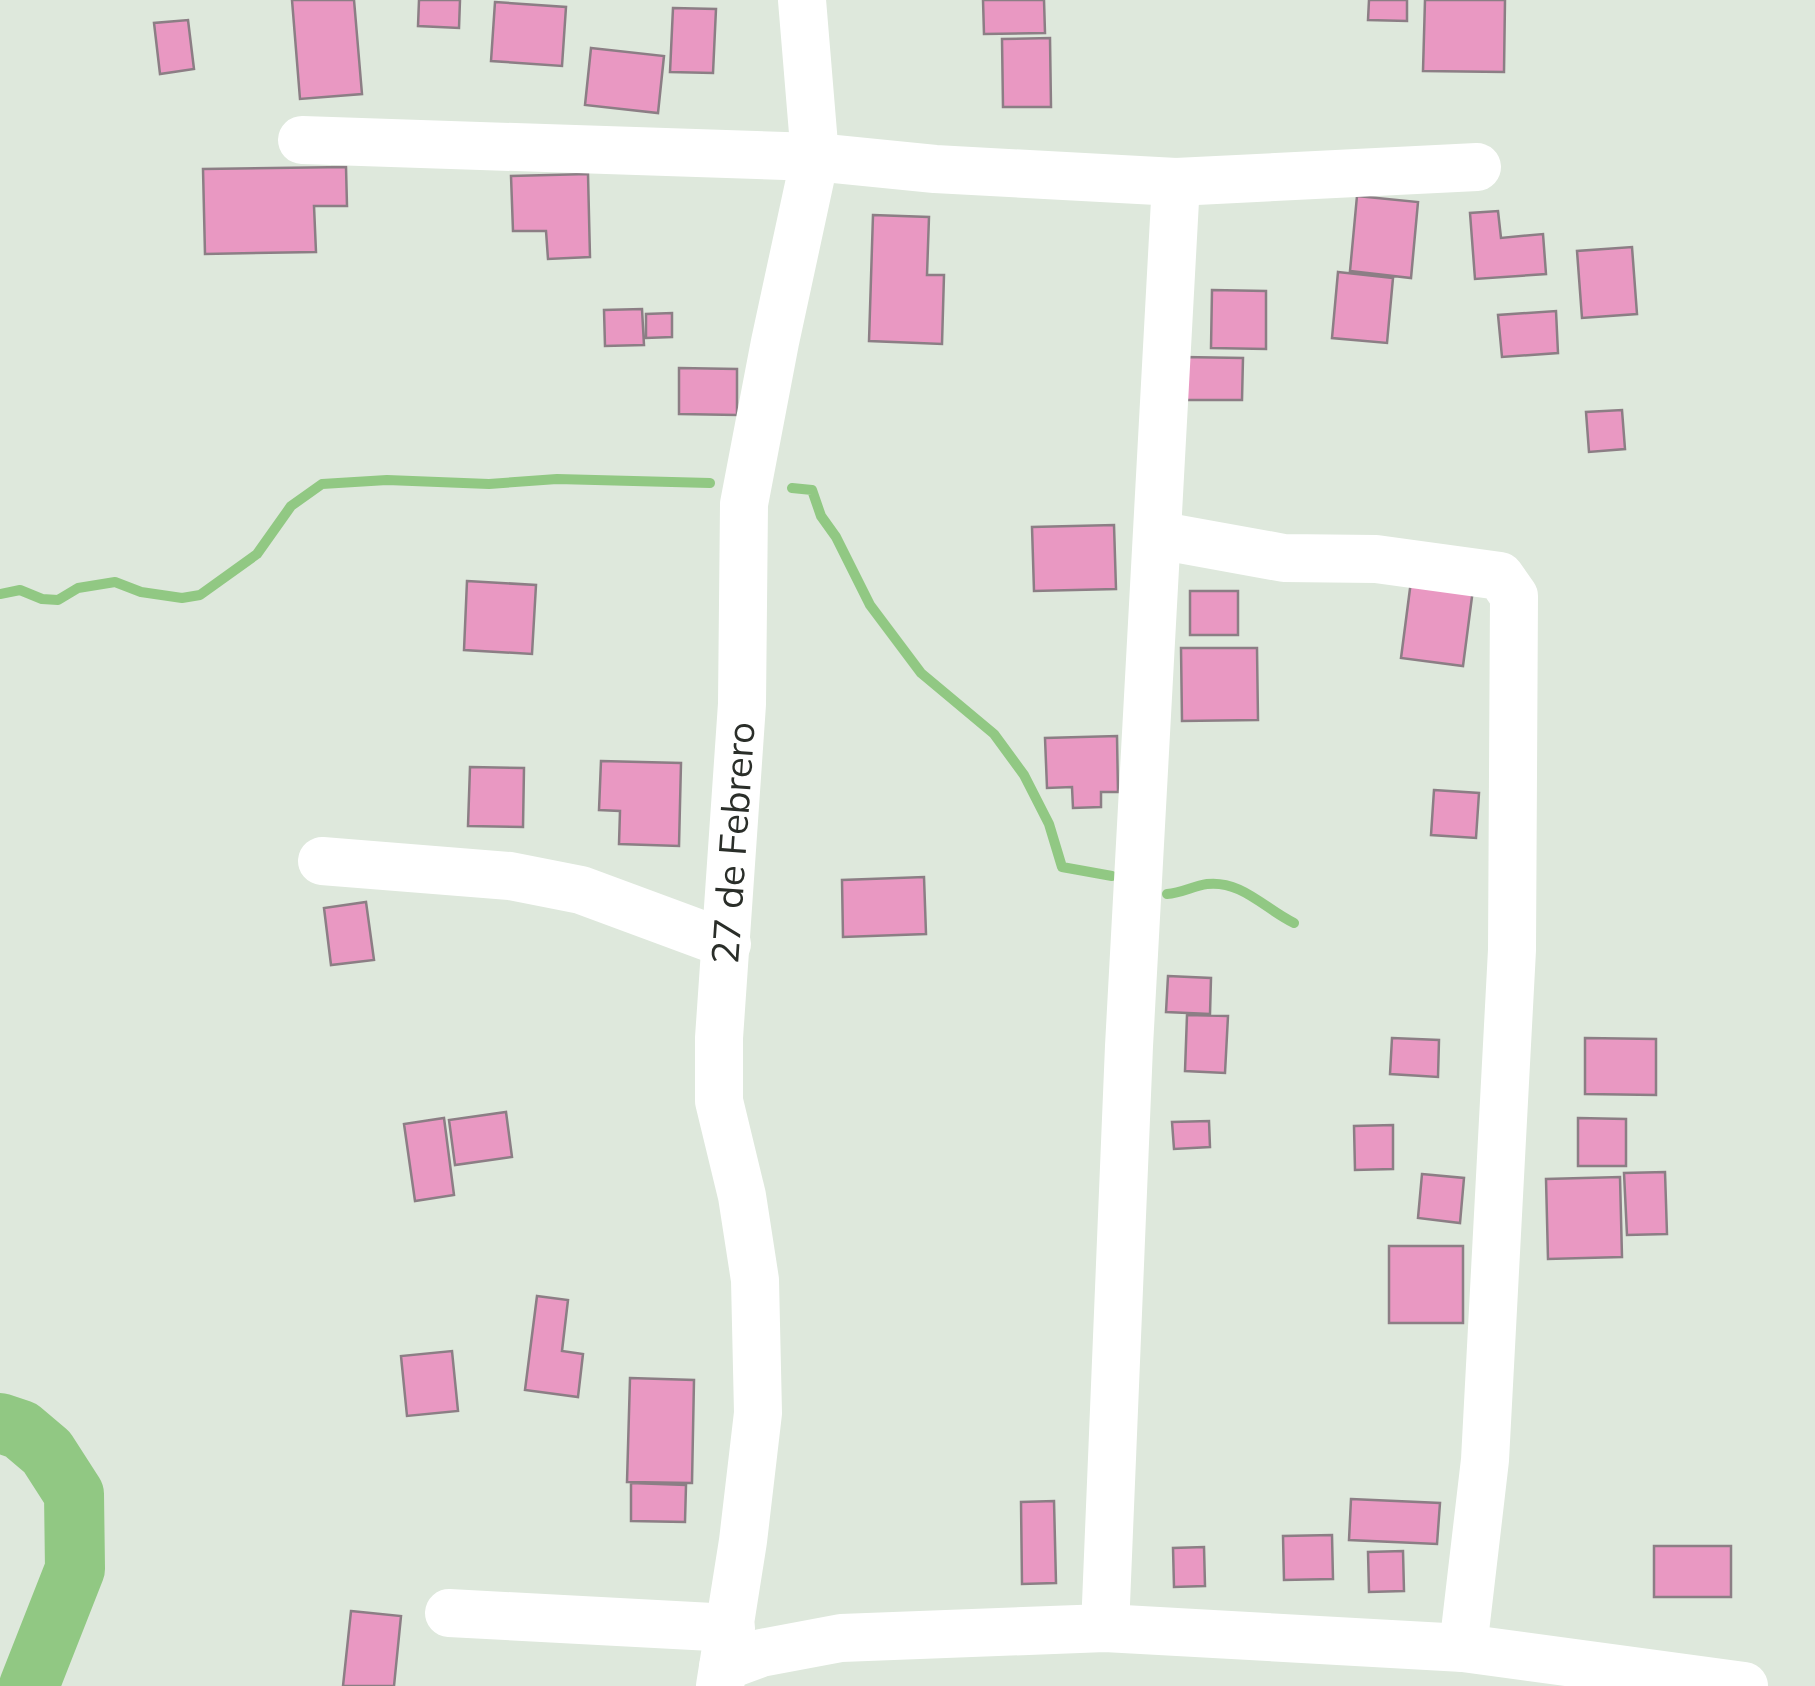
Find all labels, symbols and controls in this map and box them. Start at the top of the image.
street label: 27 de Febrero [700,720,765,966]

